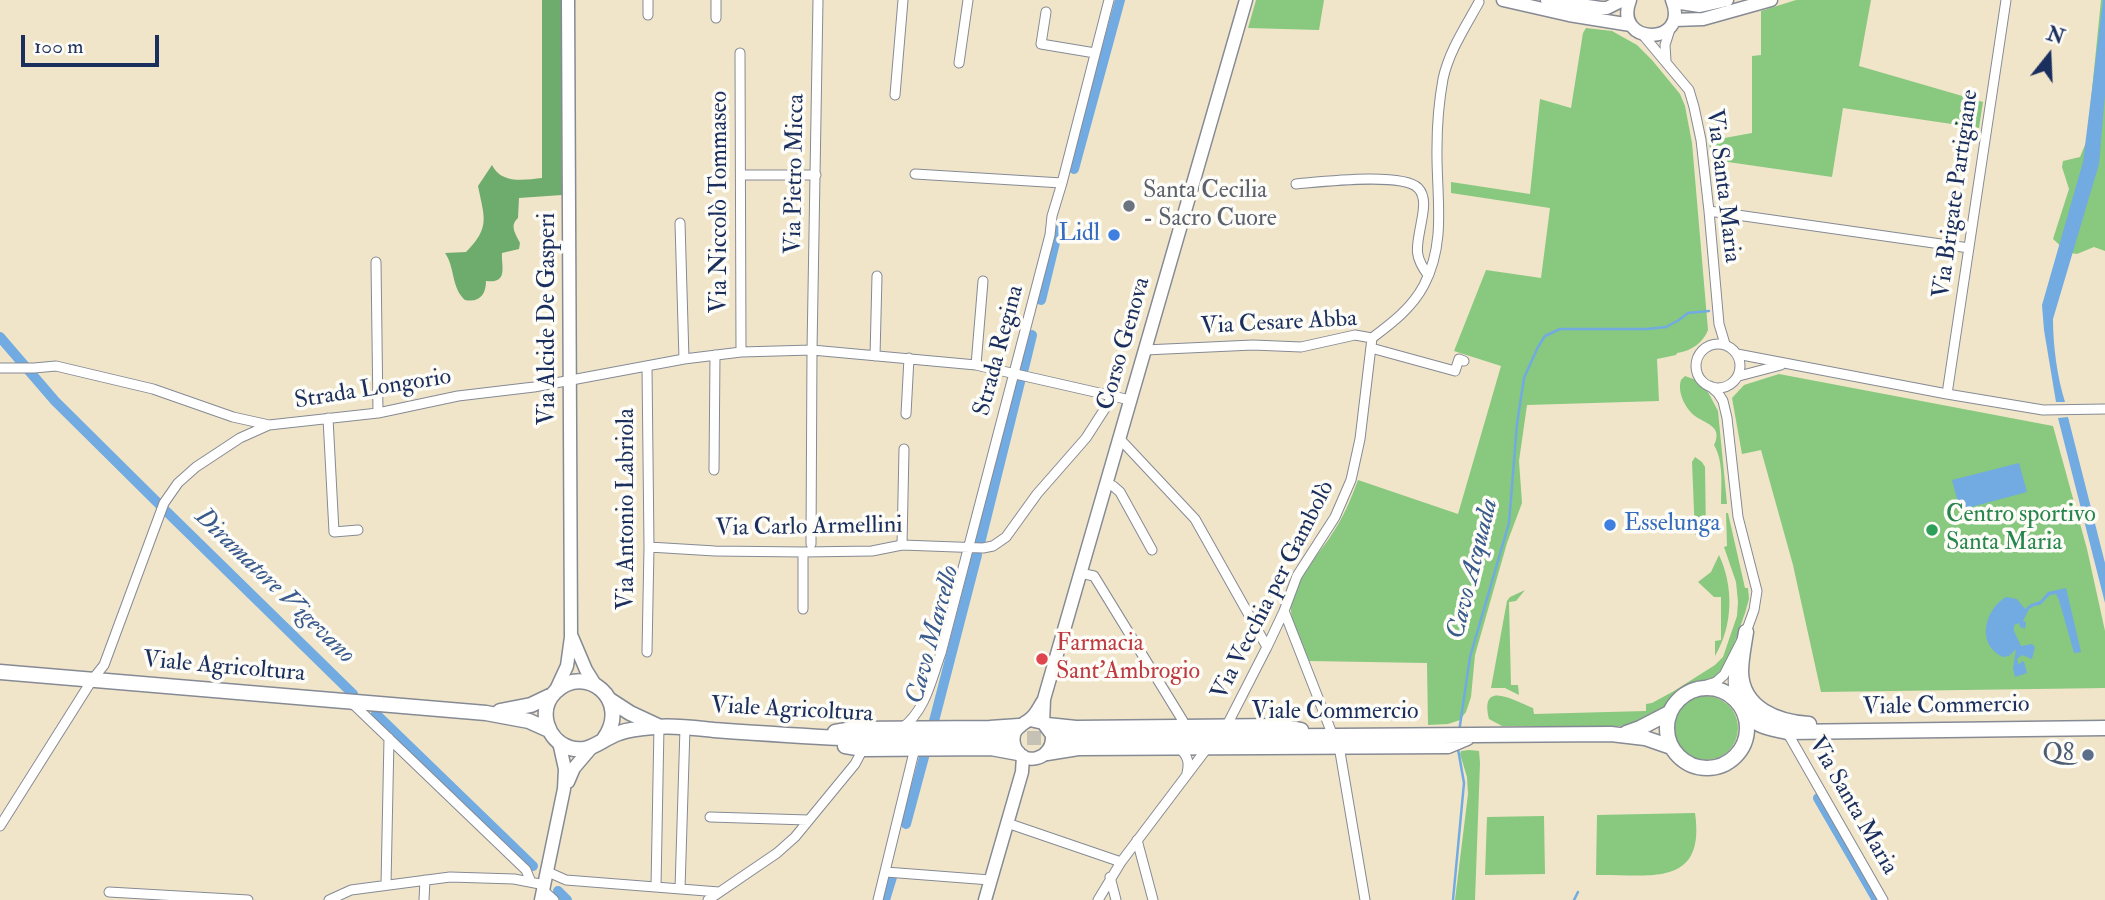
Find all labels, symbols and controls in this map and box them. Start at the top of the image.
scale bar [24,21,163,65]
north arrow [2014,21,2084,91]
text: N [2044,22,2067,50]
text: 100 m [34,33,84,60]
street label: Via Brigate Partigiane [1928,88,1986,300]
street label: Via Niccolò Tommaseo [707,91,735,313]
street label: Via Pietro Micca [780,94,812,254]
street label: Via Santa Maria [1698,108,1746,264]
place label: Santa Cecilia - Sacro Cuore [1143,178,1277,234]
marker: Santa Cecilia - Sacro Cuore [1121,198,1137,214]
street label: Via Alcide De Gasperi [535,213,563,425]
place label: Lidl [1058,221,1100,249]
marker: Lidl [1106,227,1122,243]
street label: Corso Genova [1092,274,1158,414]
street label: Strada Regina [969,282,1031,420]
street label: Via Cesare Abba [1200,306,1358,342]
street label: Strada Longorio [293,363,453,417]
street label: Via Antonio Labriola [614,408,642,610]
street label: Via Vecchia per Gambolò [1206,477,1342,705]
water label: Cavo Acquada [1442,496,1506,642]
place label: Centro sportivo Santa Maria [1946,502,2096,558]
water label: Diramatore Vigevano [187,503,361,671]
place label: Esselunga [1624,511,1720,539]
street label: Via Carlo Armellini [715,512,903,544]
marker: Esselunga [1602,517,1618,533]
marker: Centro sportivo Santa Maria [1924,522,1940,538]
water label: Cavo Marcello [901,562,967,708]
place label: Farmacia Sant'Ambrogio [1056,631,1200,687]
street label: Viale Agricoltura [142,647,306,689]
marker: Farmacia Sant'Ambrogio [1034,651,1050,667]
street label: Viale Commercio [1862,691,2030,723]
street label: Viale Agricoltura [710,692,874,730]
street label: Viale Commercio [1252,699,1418,727]
street label: Via Santa Maria [1801,732,1903,880]
place label: Q8 [2042,741,2074,769]
marker: Q8 [2080,747,2096,763]

